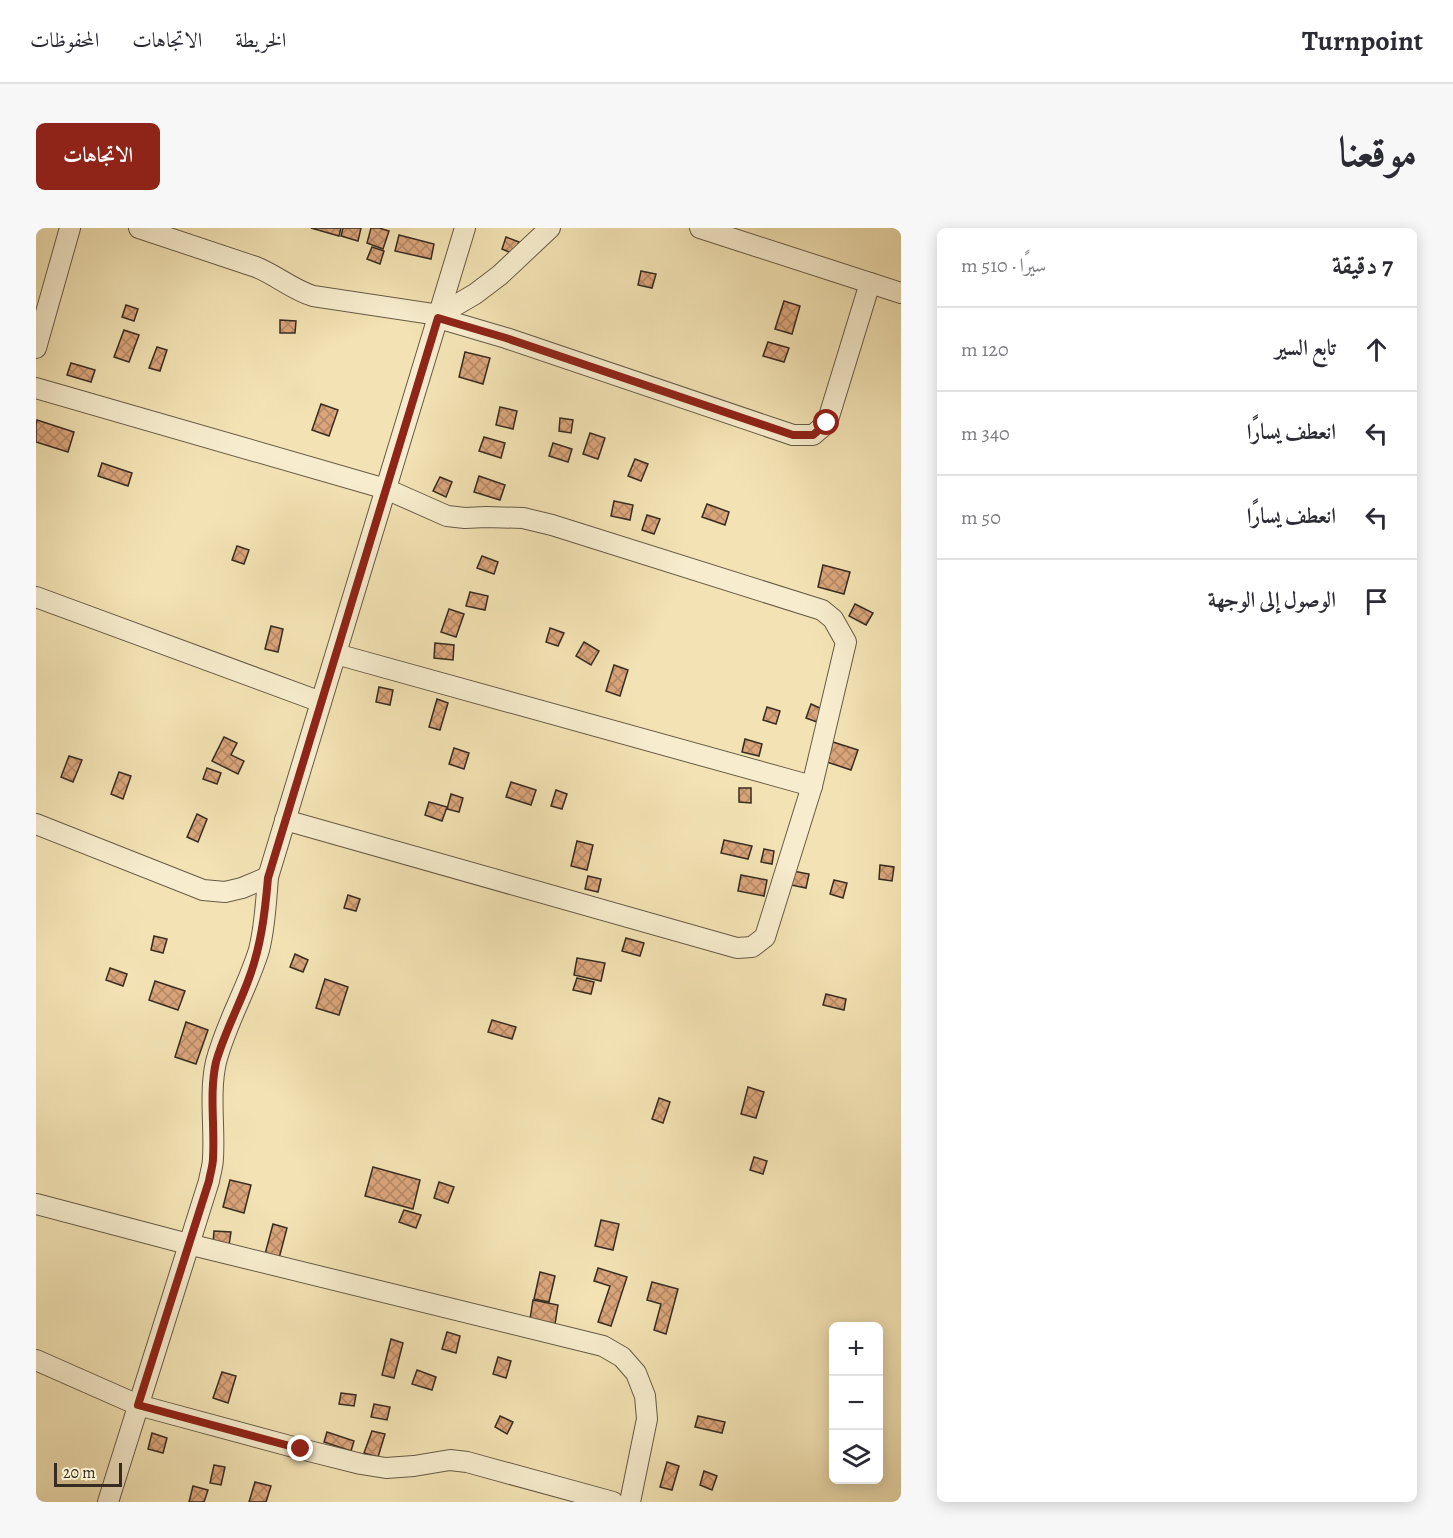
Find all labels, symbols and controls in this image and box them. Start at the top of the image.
text: Turnpoint [1302,22,1423,60]
text: المحفوظات [30,26,99,54]
text: الاتجاهات [132,26,202,54]
text: الخريطة [235,26,286,54]
button: الاتجاهات [36,123,160,190]
text: موقعنا [1339,123,1417,180]
text: 7 دقيقة [1332,248,1393,283]
text: سيرًا · 510 m [961,252,1046,279]
text: تابع السير [1275,333,1336,363]
icon: ahead [1360,333,1393,366]
text: 120 m [961,336,1009,363]
route start [813,409,839,435]
text: انعطف يسارًا [1247,417,1336,447]
icon: left [1360,417,1393,450]
text: 340 m [961,420,1010,447]
text: انعطف يسارًا [1247,501,1336,531]
icon: left [1360,501,1393,534]
text: 50 m [961,504,1001,531]
text: الوصول إلى الوجهة [1208,585,1336,615]
icon: arrive [1360,585,1393,618]
map controls [829,1322,883,1484]
button: + [829,1322,883,1376]
button: − [829,1376,883,1430]
button: layers [829,1430,883,1484]
route end [287,1435,313,1461]
scale bar [54,1460,122,1488]
text: 20 m [63,1462,96,1484]

